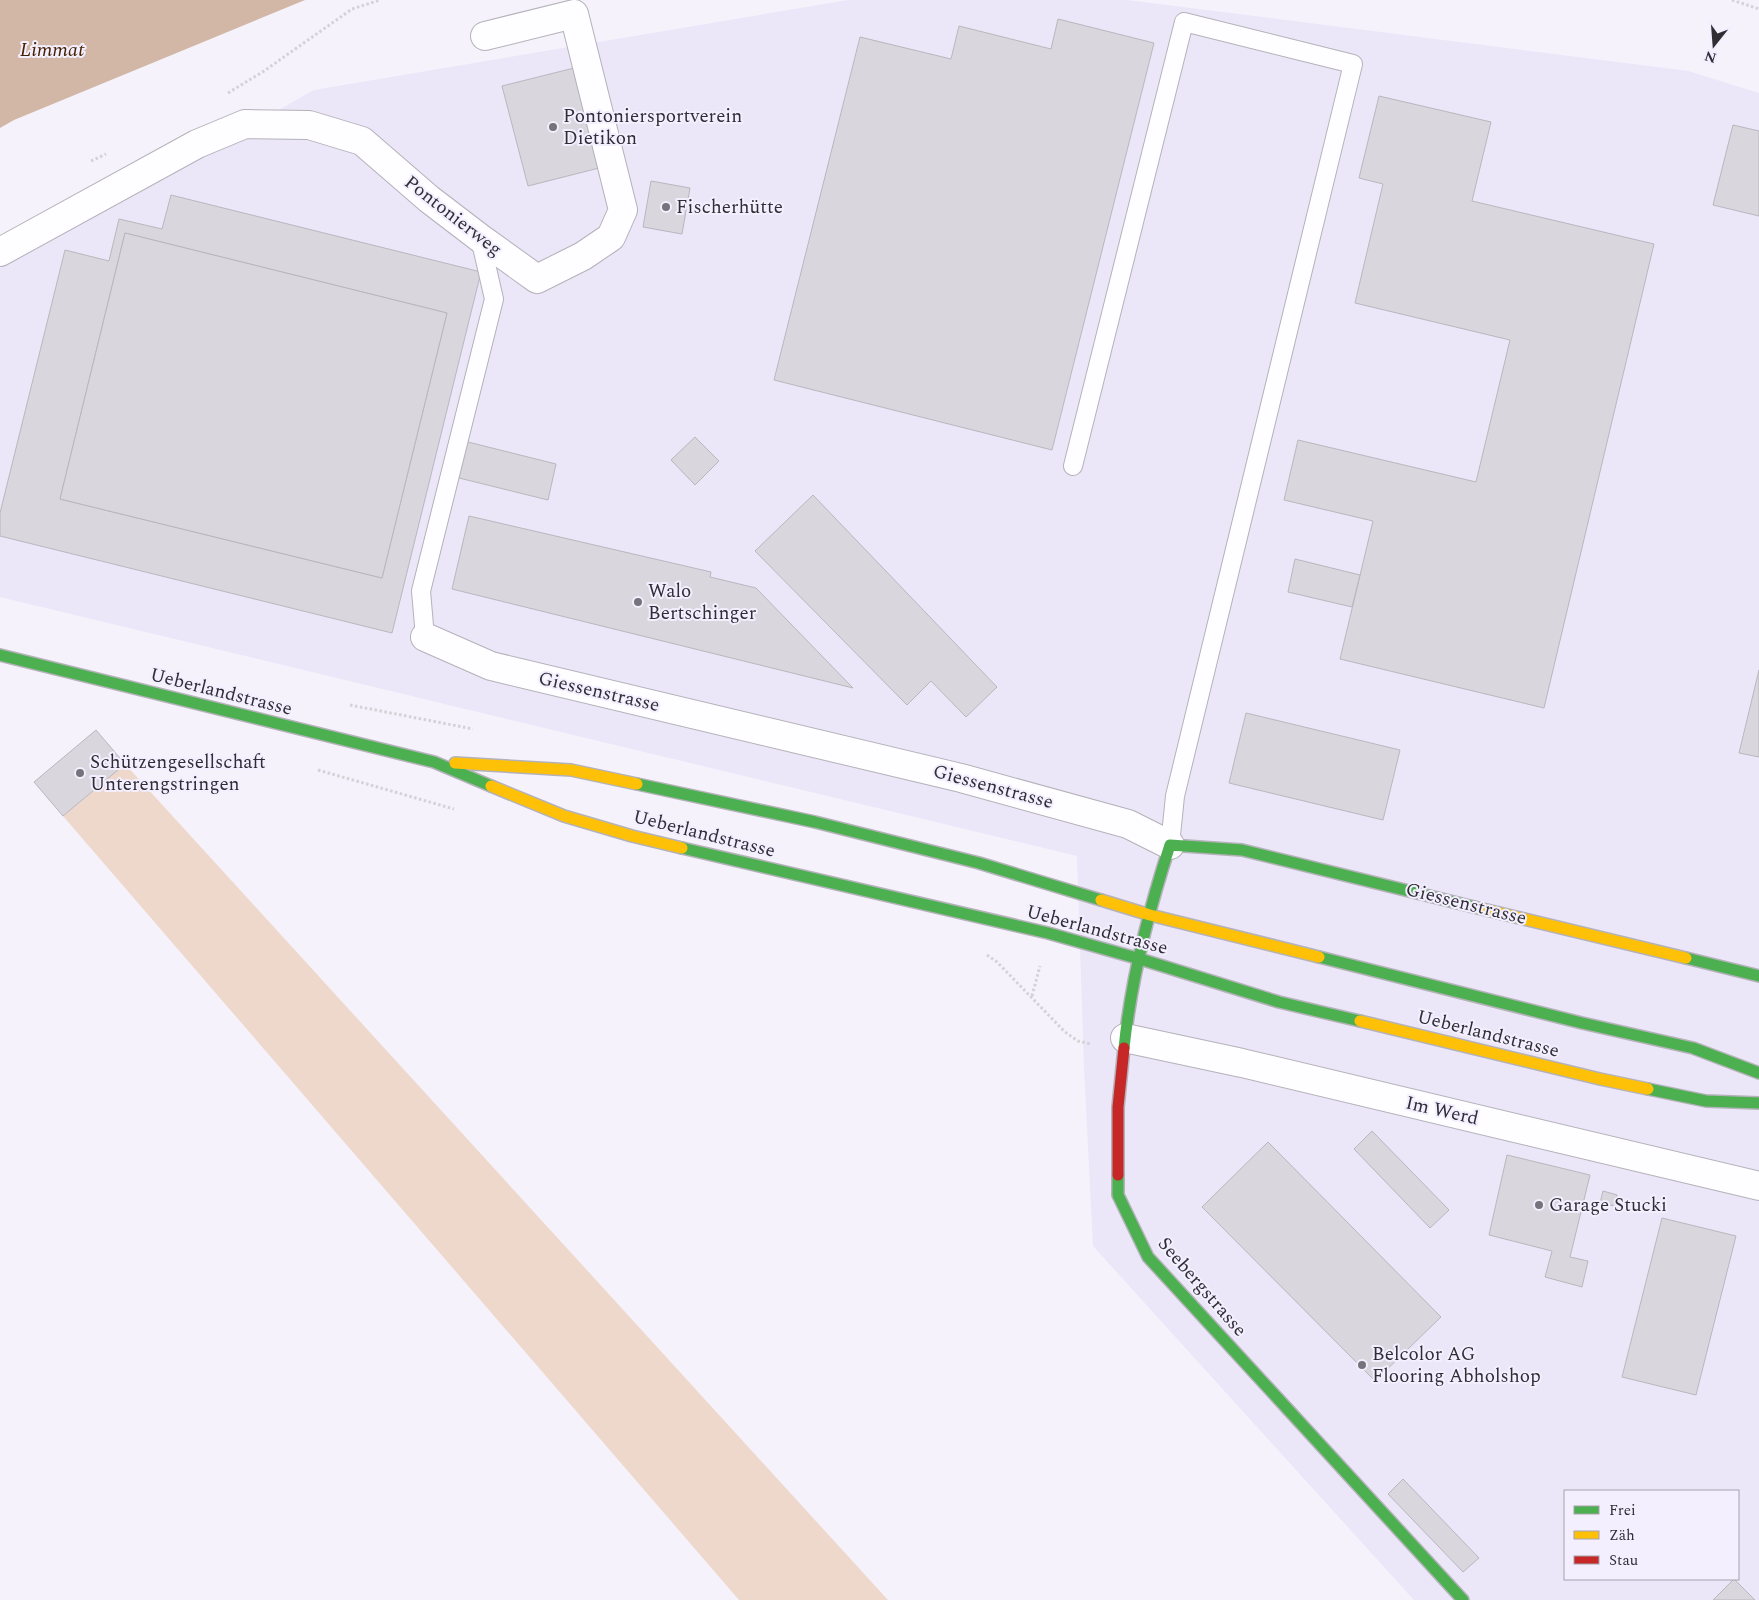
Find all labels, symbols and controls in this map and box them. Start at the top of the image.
north arrow [1689,20,1739,70]
water label: Limmat [20,35,85,65]
text: N [1702,45,1719,69]
place label: Pontoniersportverein Dietikon [563,102,742,153]
marker: Pontoniersportverein Dietikon [547,121,559,133]
street label: Pontonierweg [398,168,508,264]
place label: Fischerhütte [676,193,783,222]
marker: Fischerhütte [660,201,672,213]
place label: Walo Bertschinger [648,577,757,628]
marker: Walo Bertschinger [632,596,644,608]
street label: Ueberlandstrasse [147,660,295,724]
street label: Giessenstrasse [536,664,662,720]
place label: Schützengesellschaft Unterengstringen [90,748,266,799]
street label: Giessenstrasse [930,757,1056,817]
marker: Schützengesellschaft Unterengstringen [74,767,86,779]
street label: Ueberlandstrasse [630,802,778,866]
street label: Giessenstrasse [1403,875,1529,933]
street label: Ueberlandstrasse [1023,897,1171,963]
street label: Ueberlandstrasse [1414,1002,1562,1066]
street label: Im Werd [1403,1089,1481,1133]
place label: Garage Stucki [1549,1191,1667,1220]
marker: Garage Stucki [1533,1199,1545,1211]
street label: Seebergstrasse [1150,1231,1254,1343]
place label: Belcolor AG Flooring Abholshop [1372,1340,1541,1391]
marker: Belcolor AG Flooring Abholshop [1356,1359,1368,1371]
legend [1564,1490,1739,1580]
text: Frei [1609,1499,1636,1522]
text: Zäh [1609,1524,1635,1547]
text: Stau [1609,1549,1638,1572]

